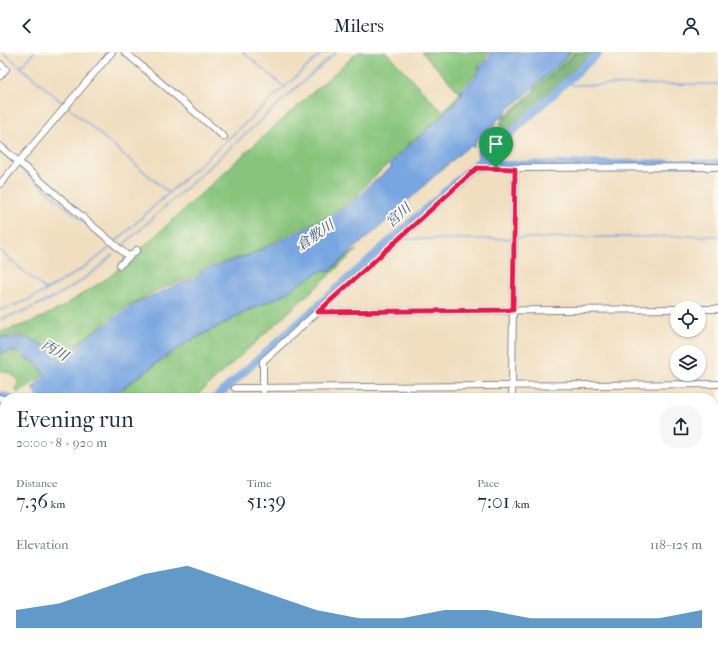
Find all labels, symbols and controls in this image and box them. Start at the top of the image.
icon: back [16,15,38,37]
icon: person [680,15,702,37]
text: Milers [334,16,384,37]
pin [479,127,513,168]
icon: arrive [485,133,507,155]
water label: 宮川 [382,198,416,231]
water label: 倉敷川 [293,216,339,254]
map controls [670,301,706,381]
button: locate [670,301,706,337]
water label: 丙川 [38,336,73,366]
button: layers [670,345,706,381]
button: share [660,406,702,448]
text: Evening run [16,407,134,433]
text: 20:00 · 8 × 920 m [16,435,107,450]
text: Distance [16,477,57,490]
text: Time [247,477,272,490]
text: Pace [477,477,499,490]
text: 7.36 [16,490,48,513]
text: 51:39 [247,490,286,513]
text: 7:01 [477,490,510,513]
text: km [48,498,65,511]
text: /km [510,498,530,511]
text: Elevation [16,537,69,552]
text: 118–125 m [650,537,702,552]

